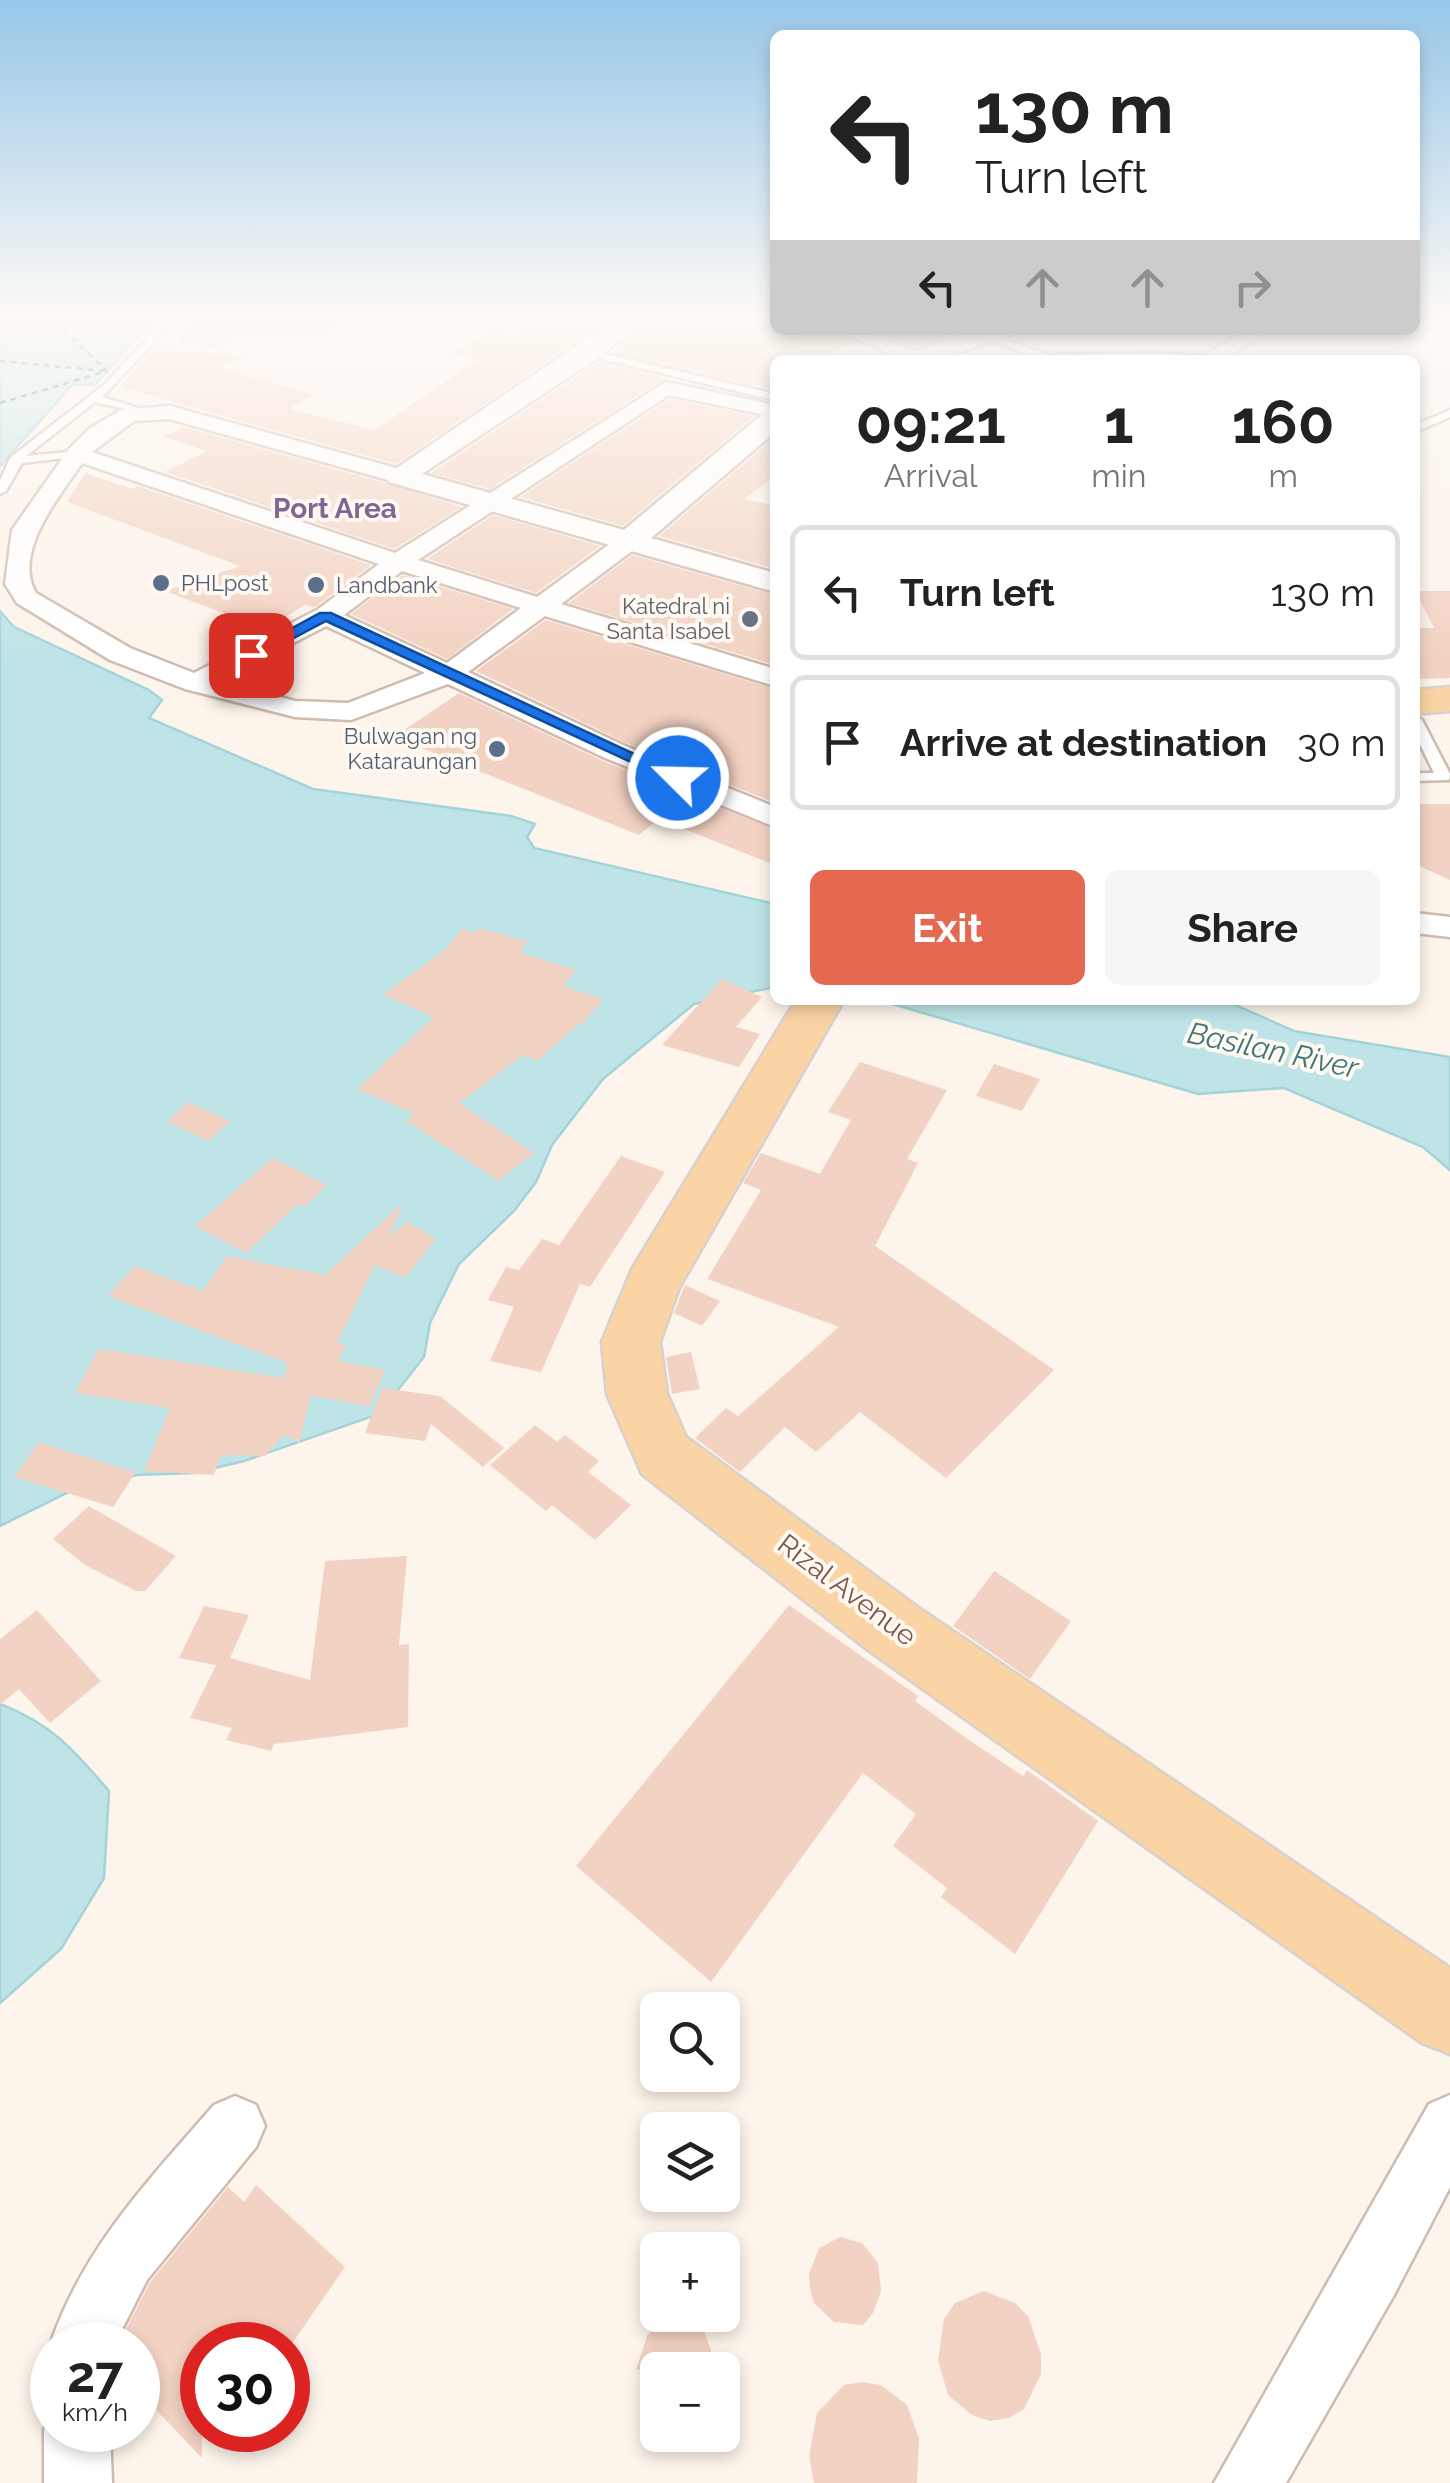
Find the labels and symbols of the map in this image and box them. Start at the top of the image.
district label: Port Area [273,492,397,525]
place label: PHLpost [181,570,269,596]
marker: PHLpost [150,572,172,594]
place label: Landbank [336,572,438,598]
marker: Landbank [305,574,327,596]
place label: Katedral ni Santa Isabel [607,593,730,644]
marker: Katedral ni Santa Isabel [739,608,761,630]
pin [209,613,294,698]
place label: Bulwagan ng Kataraungan [344,723,477,774]
position arrow [626,726,730,830]
marker: Bulwagan ng Kataraungan [486,738,508,760]
water label: Basilan River [1184,1015,1363,1086]
street label: Rizal Avenue [771,1527,923,1653]
speed limit sign: 30 [180,2322,310,2452]

